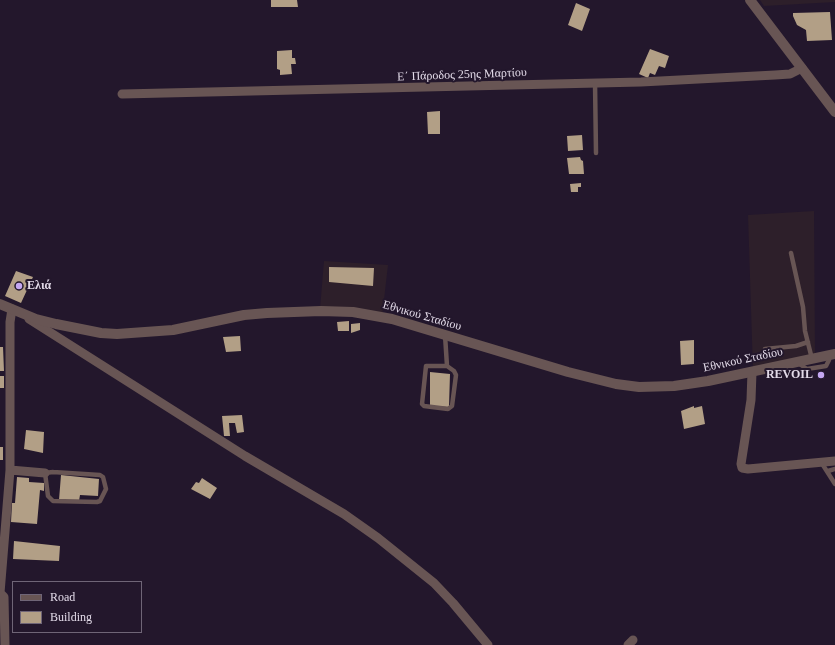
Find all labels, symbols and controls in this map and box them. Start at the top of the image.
street label: Ε΄ Πάροδος 25ης Μαρτίου [397,66,527,84]
place label: Ελιά [27,279,51,293]
marker: Ελιά [14,281,24,291]
street label: Εθνικού Σταδίου [381,298,463,334]
street label: Εθνικού Σταδίου [702,345,784,375]
place label: REVOIL [766,368,813,382]
marker: REVOIL [816,370,826,380]
legend [12,581,142,633]
text: Road [50,590,75,604]
text: Building [50,610,92,624]

